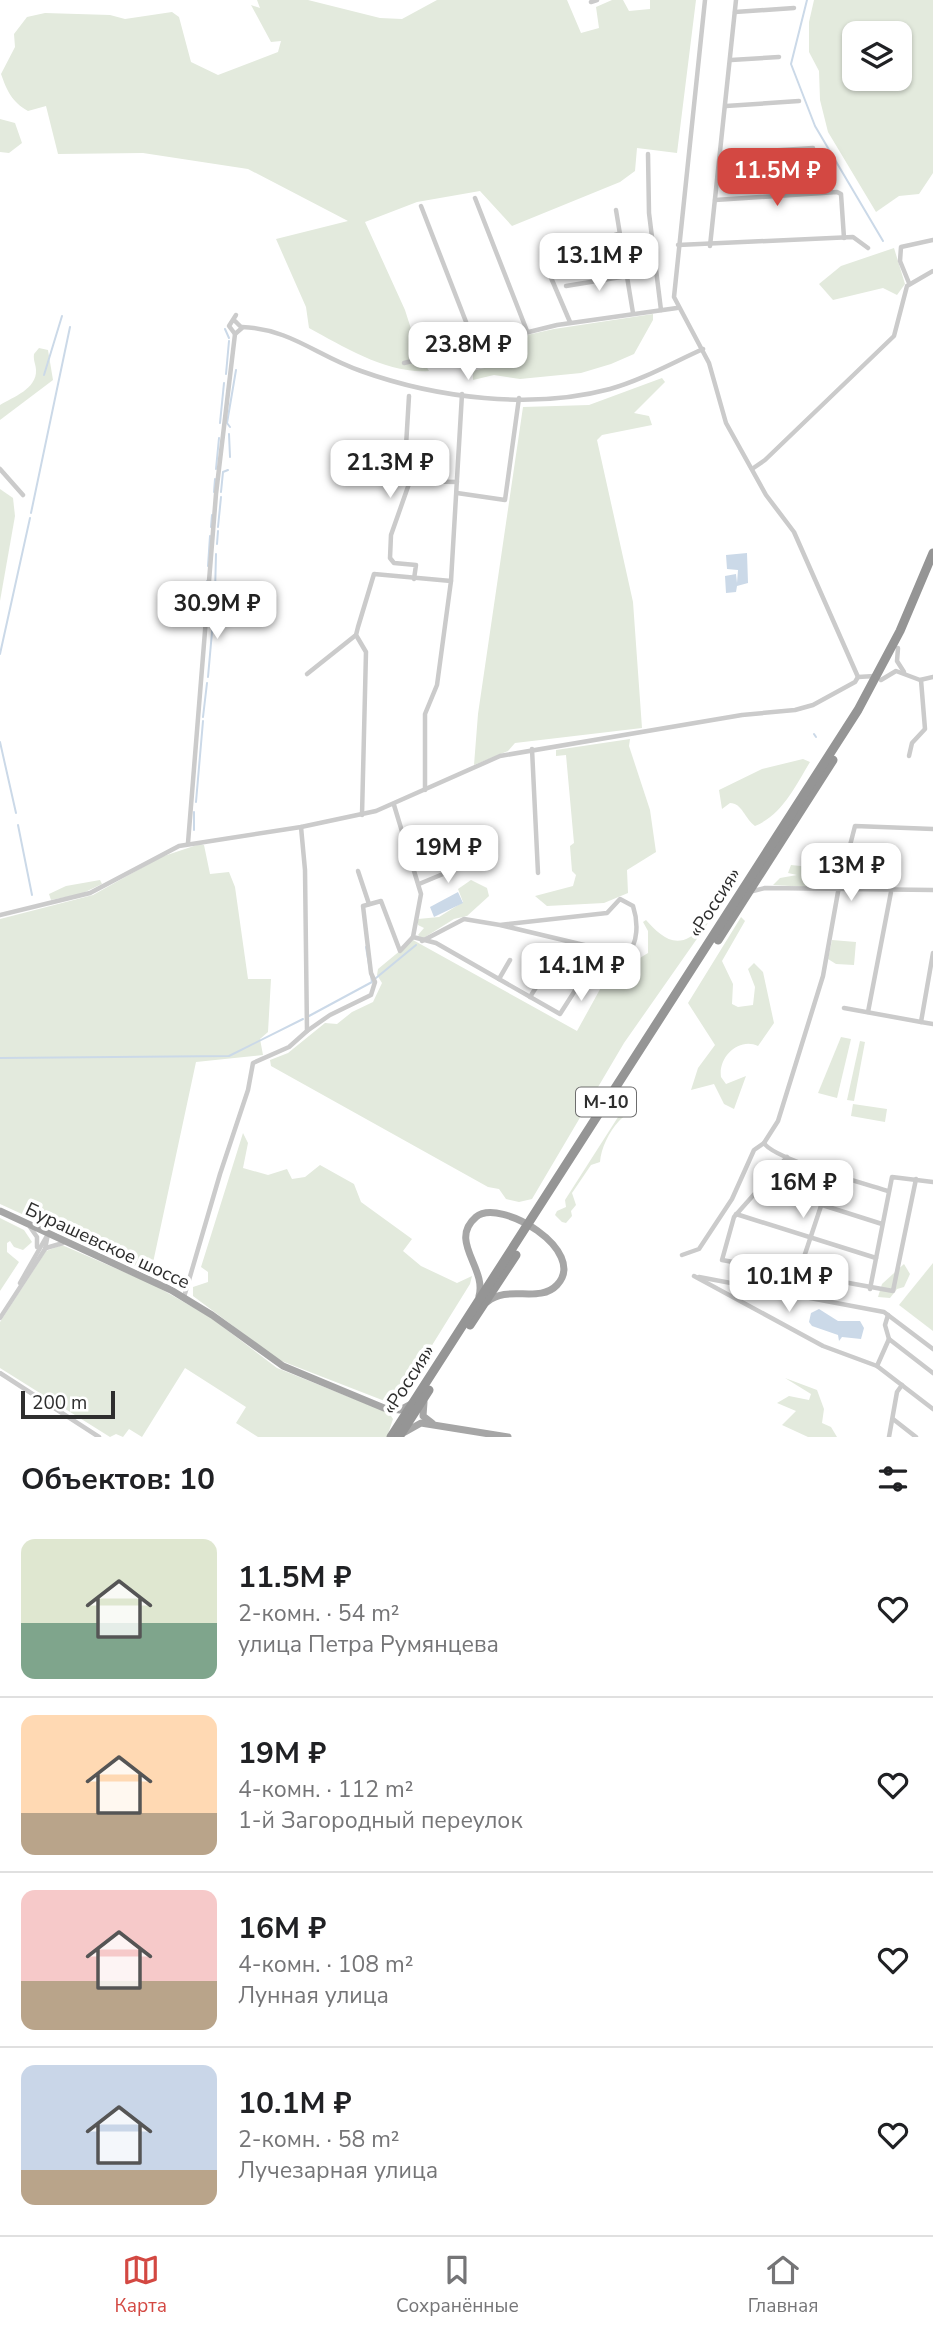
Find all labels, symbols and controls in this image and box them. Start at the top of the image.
map controls [842,21,912,91]
button: layers [842,21,912,91]
pin: 11.5M ₽ [712,148,842,208]
text: 11.5M ₽ [733,155,821,186]
pin: 13.1M ₽ [534,233,664,293]
text: 13.1M ₽ [555,240,643,271]
pin: 23.8M ₽ [403,322,533,382]
text: 23.8M ₽ [424,329,512,360]
pin: 21.3M ₽ [325,440,455,500]
text: 21.3M ₽ [346,447,434,478]
pin: 30.9M ₽ [152,582,282,641]
text: 30.9M ₽ [173,588,261,619]
pin: 19M ₽ [399,826,497,885]
text: 19M ₽ [414,832,482,863]
pin: 13M ₽ [802,844,900,903]
text: 13M ₽ [817,850,885,881]
street label: «Россия» [683,863,747,943]
pin: 14.1M ₽ [516,944,646,1003]
text: 14.1M ₽ [537,950,625,981]
road number: М-10 [576,1087,636,1116]
pin: 16M ₽ [754,1160,852,1220]
text: 16M ₽ [769,1167,837,1198]
street label: Бурашевское шоссе [21,1196,194,1296]
pin: 10.1M ₽ [724,1254,854,1314]
text: 10.1M ₽ [745,1261,833,1292]
street label: «Россия» [377,1340,441,1420]
scale bar [21,1388,116,1420]
text: 200 m [32,1390,87,1416]
text: Объектов: 10 [21,1459,215,1500]
icon: filters [874,1460,912,1498]
text: 11.5M ₽ [238,1557,352,1598]
icon: home [77,1567,161,1651]
icon: heart [874,1590,912,1628]
text: 2-комн. · 54 m² [238,1598,400,1629]
text: улица Петра Румянцева [238,1629,499,1660]
text: 19M ₽ [238,1733,326,1774]
icon: home [77,1743,161,1827]
icon: heart [874,1766,912,1804]
text: 4-комн. · 112 m² [238,1774,413,1805]
text: 1-й Загородный переулок [238,1805,522,1836]
text: 16M ₽ [238,1908,326,1949]
icon: home [77,1918,161,2002]
icon: heart [874,1941,912,1979]
text: 4-комн. · 108 m² [238,1949,413,1980]
text: Лунная улица [238,1980,389,2011]
text: 10.1M ₽ [238,2083,352,2124]
icon: home [77,2093,161,2177]
icon: heart [874,2116,912,2154]
text: 2-комн. · 58 m² [238,2124,400,2155]
text: Лучезарная улица [238,2155,438,2186]
tab: Карта [115,2251,167,2319]
tab: Сохранённые [396,2251,519,2319]
tab: Главная [748,2251,818,2319]

